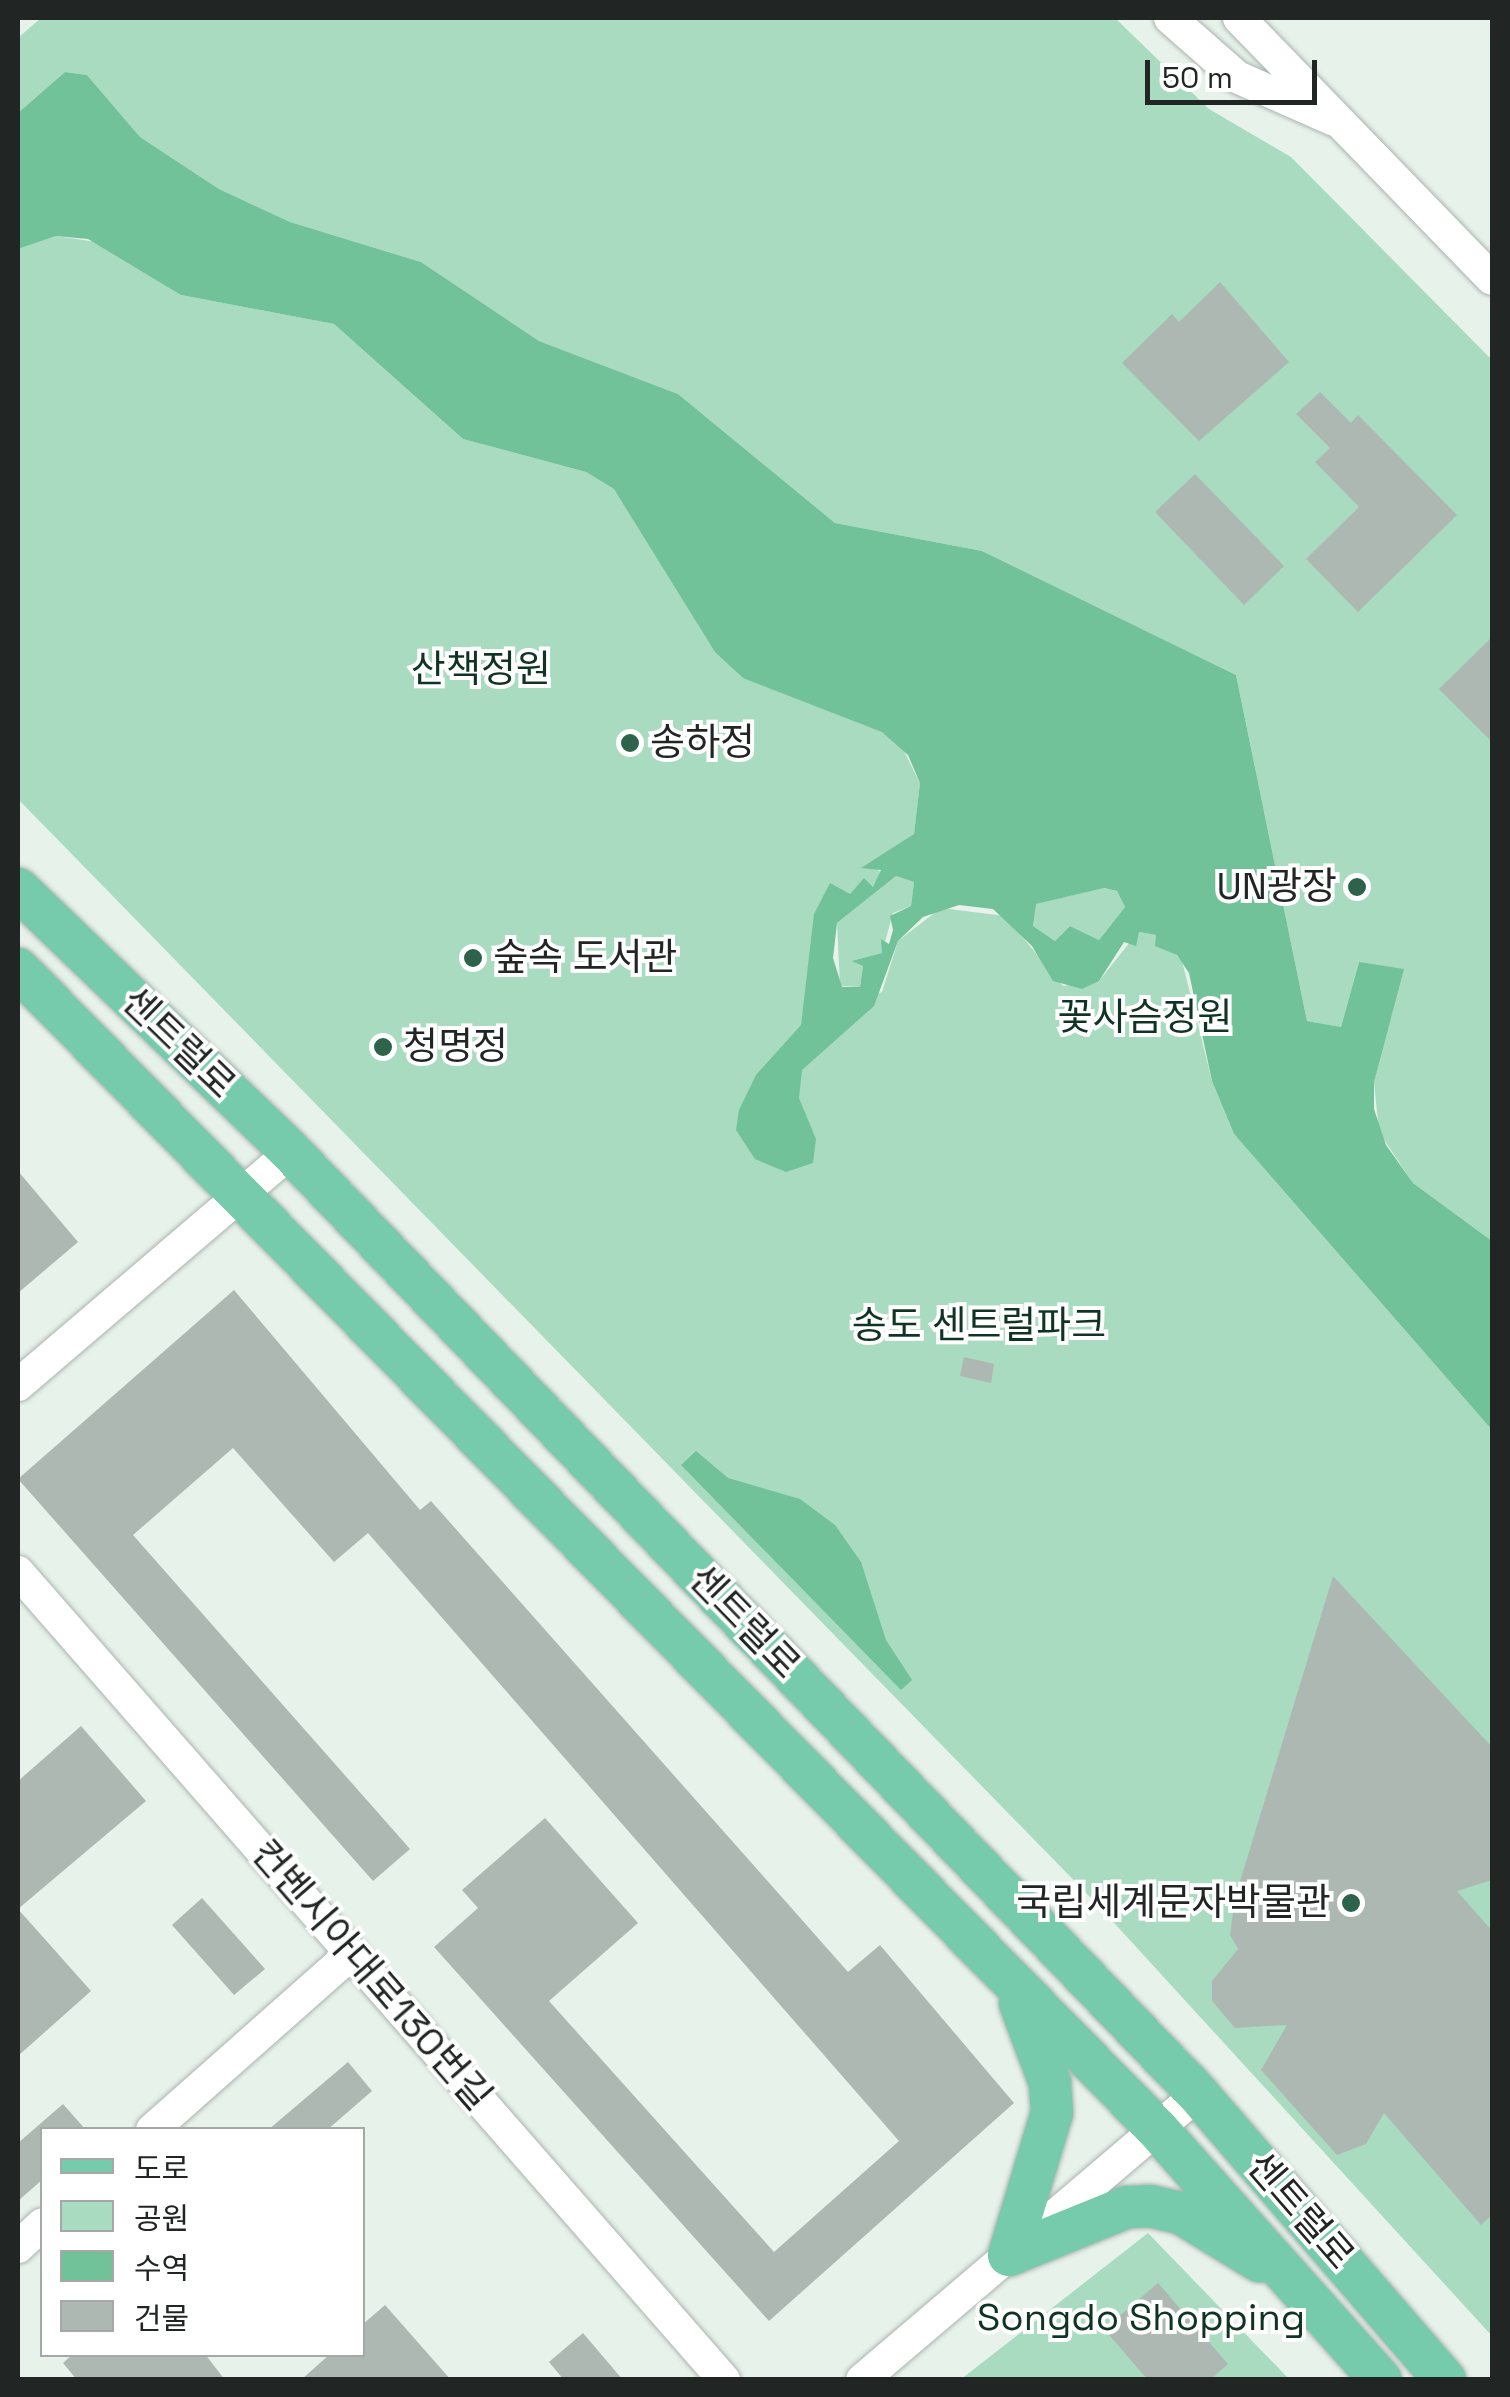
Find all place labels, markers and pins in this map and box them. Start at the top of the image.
place label: 송하정 [650,720,755,766]
marker: 송하정 [619,732,641,754]
place label: UN광장 [1217,864,1337,910]
marker: UN광장 [1346,876,1368,898]
place label: 숲속 도서관 [493,935,678,981]
marker: 숲속 도서관 [462,947,484,969]
place label: 청명정 [403,1024,508,1070]
marker: 청명정 [372,1036,394,1058]
place label: 국립세계문자박물관 [1016,1880,1331,1926]
marker: 국립세계문자박물관 [1340,1892,1362,1914]

